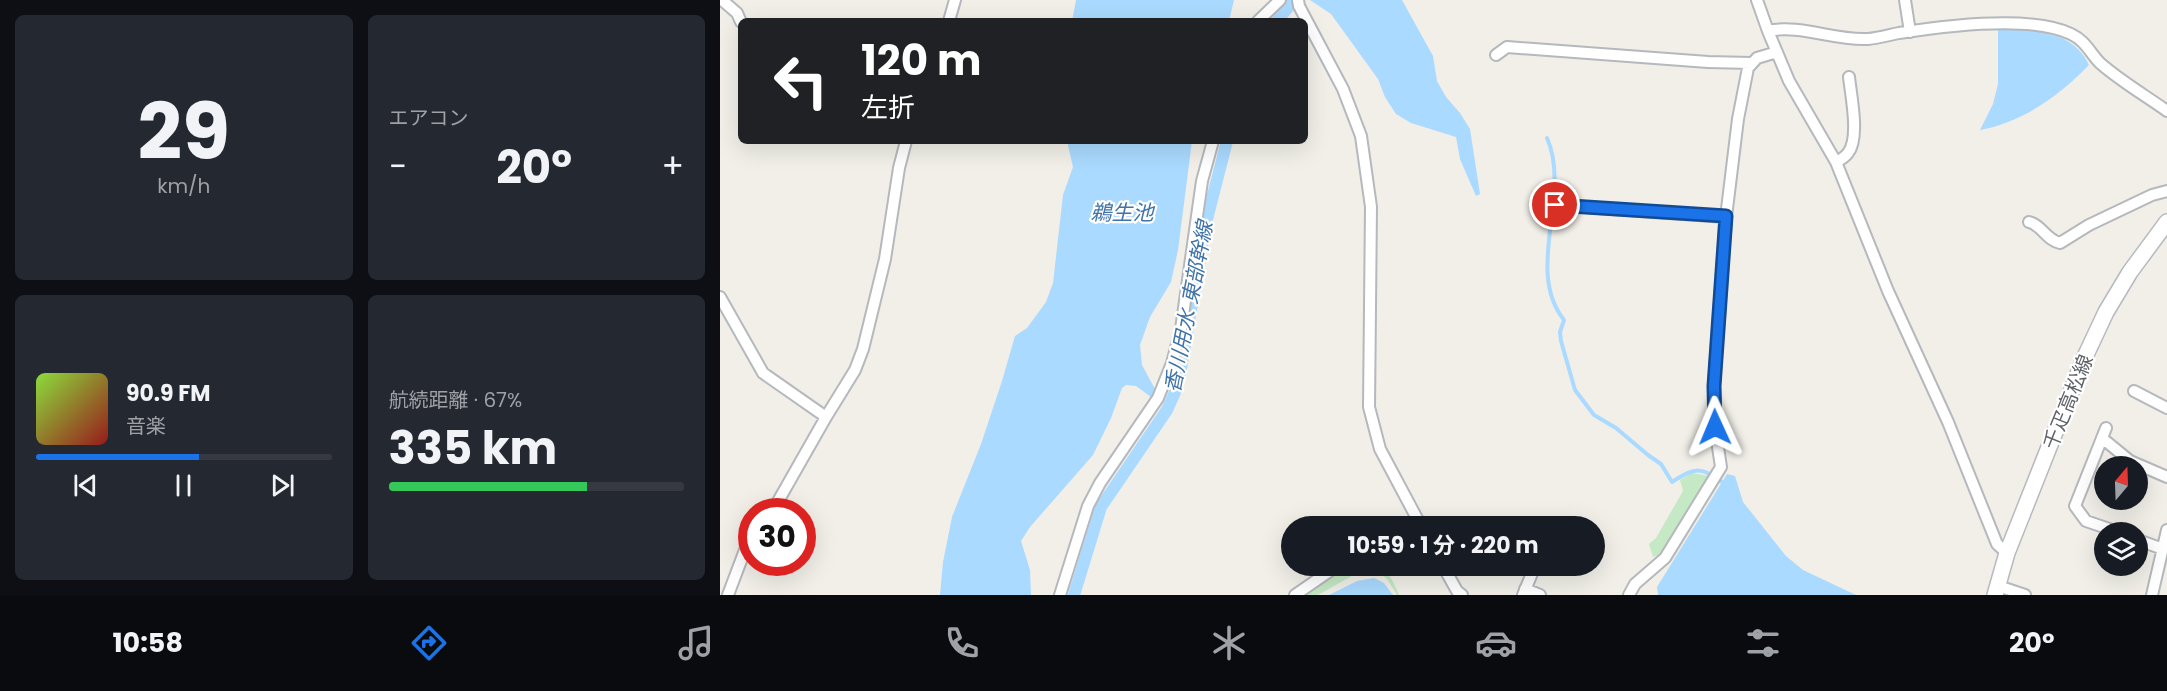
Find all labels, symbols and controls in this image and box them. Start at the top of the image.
text: 120 m [861,31,982,90]
icon: left [762,42,840,120]
text: 29 [137,77,230,186]
text: 左折 [861,89,915,126]
text: エアコン [389,104,469,132]
text: 20° [496,136,572,199]
text: − [389,143,407,190]
text: + [661,143,684,190]
text: km/h [157,172,210,200]
pin [1529,179,1580,230]
icon: arrive [1538,188,1571,221]
water label: 鵜生池 [1091,198,1155,227]
water label: 香川用水 東部幹線 [1158,216,1220,395]
street label: 千疋高松線 [2036,350,2100,454]
text: 90.9 FM [126,378,211,409]
text: 航続距離 · 67% [389,386,522,414]
position arrow [1683,395,1747,459]
text: 音楽 [126,412,166,440]
text: 335 km [389,417,557,480]
north arrow [2094,456,2148,510]
map controls [2094,456,2148,576]
icon: previous [69,469,102,502]
icon: pause [167,469,200,502]
icon: next [266,469,299,502]
speed limit sign: 30 [738,498,816,576]
button: layers [2094,522,2148,576]
text: 10:59 · 1 分 · 220 m [1348,530,1538,561]
icon: directions [408,622,450,664]
icon: music [675,622,717,664]
icon: phone [941,622,983,664]
icon: climate [1208,622,1250,664]
icon: car [1475,622,1517,664]
icon: filters [1742,622,1784,664]
text: 10:58 [112,624,183,661]
text: 20° [2009,624,2054,661]

